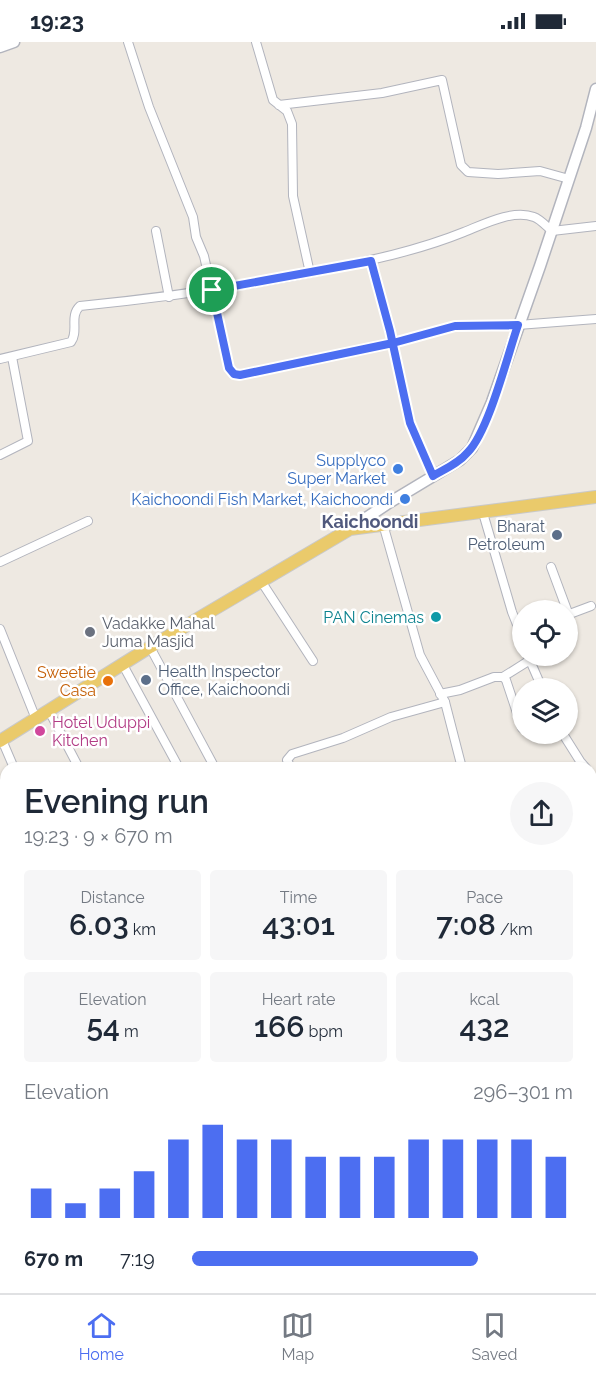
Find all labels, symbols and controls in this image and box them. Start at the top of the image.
text: 19:23 [30,8,84,34]
pin [186,264,237,315]
icon: arrive [195,273,228,306]
place label: Supplyco Super Market [287,451,387,488]
marker: Supplyco Super Market [391,462,405,476]
place label: Kaichoondi Fish Market, Kaichoondi [131,490,393,509]
marker: Kaichoondi Fish Market, Kaichoondi [398,492,412,506]
district label: Kaichoondi [322,511,418,532]
place label: Bharat Petroleum [468,517,546,554]
marker: Bharat Petroleum [550,528,564,542]
map controls [512,600,578,744]
button: locate [512,600,578,666]
place label: PAN Cinemas [323,608,424,627]
marker: PAN Cinemas [429,610,443,624]
place label: Vadakke Mahal Juma Masjid [102,614,215,651]
marker: Vadakke Mahal Juma Masjid [83,625,97,639]
place label: Health Inspector Office, Kaichoondi [158,662,290,699]
place label: Sweetie Casa [37,663,96,700]
marker: Health Inspector Office, Kaichoondi [139,673,153,687]
marker: Sweetie Casa [101,674,115,688]
button: layers [512,678,578,744]
place label: Hotel Uduppi Kitchen [52,713,150,750]
marker: Hotel Uduppi Kitchen [33,724,47,738]
text: Evening run [24,782,209,821]
button: share [510,782,573,845]
text: 19:23 · 9 × 670 m [24,824,173,848]
text: Distance [80,888,145,907]
text: Time [280,888,317,907]
text: Pace [466,888,503,907]
text: 6.03 [69,907,129,942]
text: 43:01 [262,907,335,942]
text: 7:08 [436,907,496,942]
text: km [129,920,156,939]
text: /km [496,920,533,939]
text: Elevation [79,990,146,1009]
text: Heart rate [262,990,335,1009]
text: kcal [470,990,499,1009]
text: 54 [86,1009,120,1044]
text: 166 [254,1009,305,1044]
text: 432 [460,1009,509,1044]
text: m [120,1022,139,1041]
text: bpm [305,1022,343,1041]
text: Elevation [24,1080,109,1104]
text: 296–301 m [473,1080,573,1104]
text: 670 m [24,1247,83,1271]
text: 7:19 [120,1247,155,1271]
tab: Home [79,1309,124,1364]
tab: Map [281,1309,314,1364]
tab: Saved [472,1309,517,1364]

